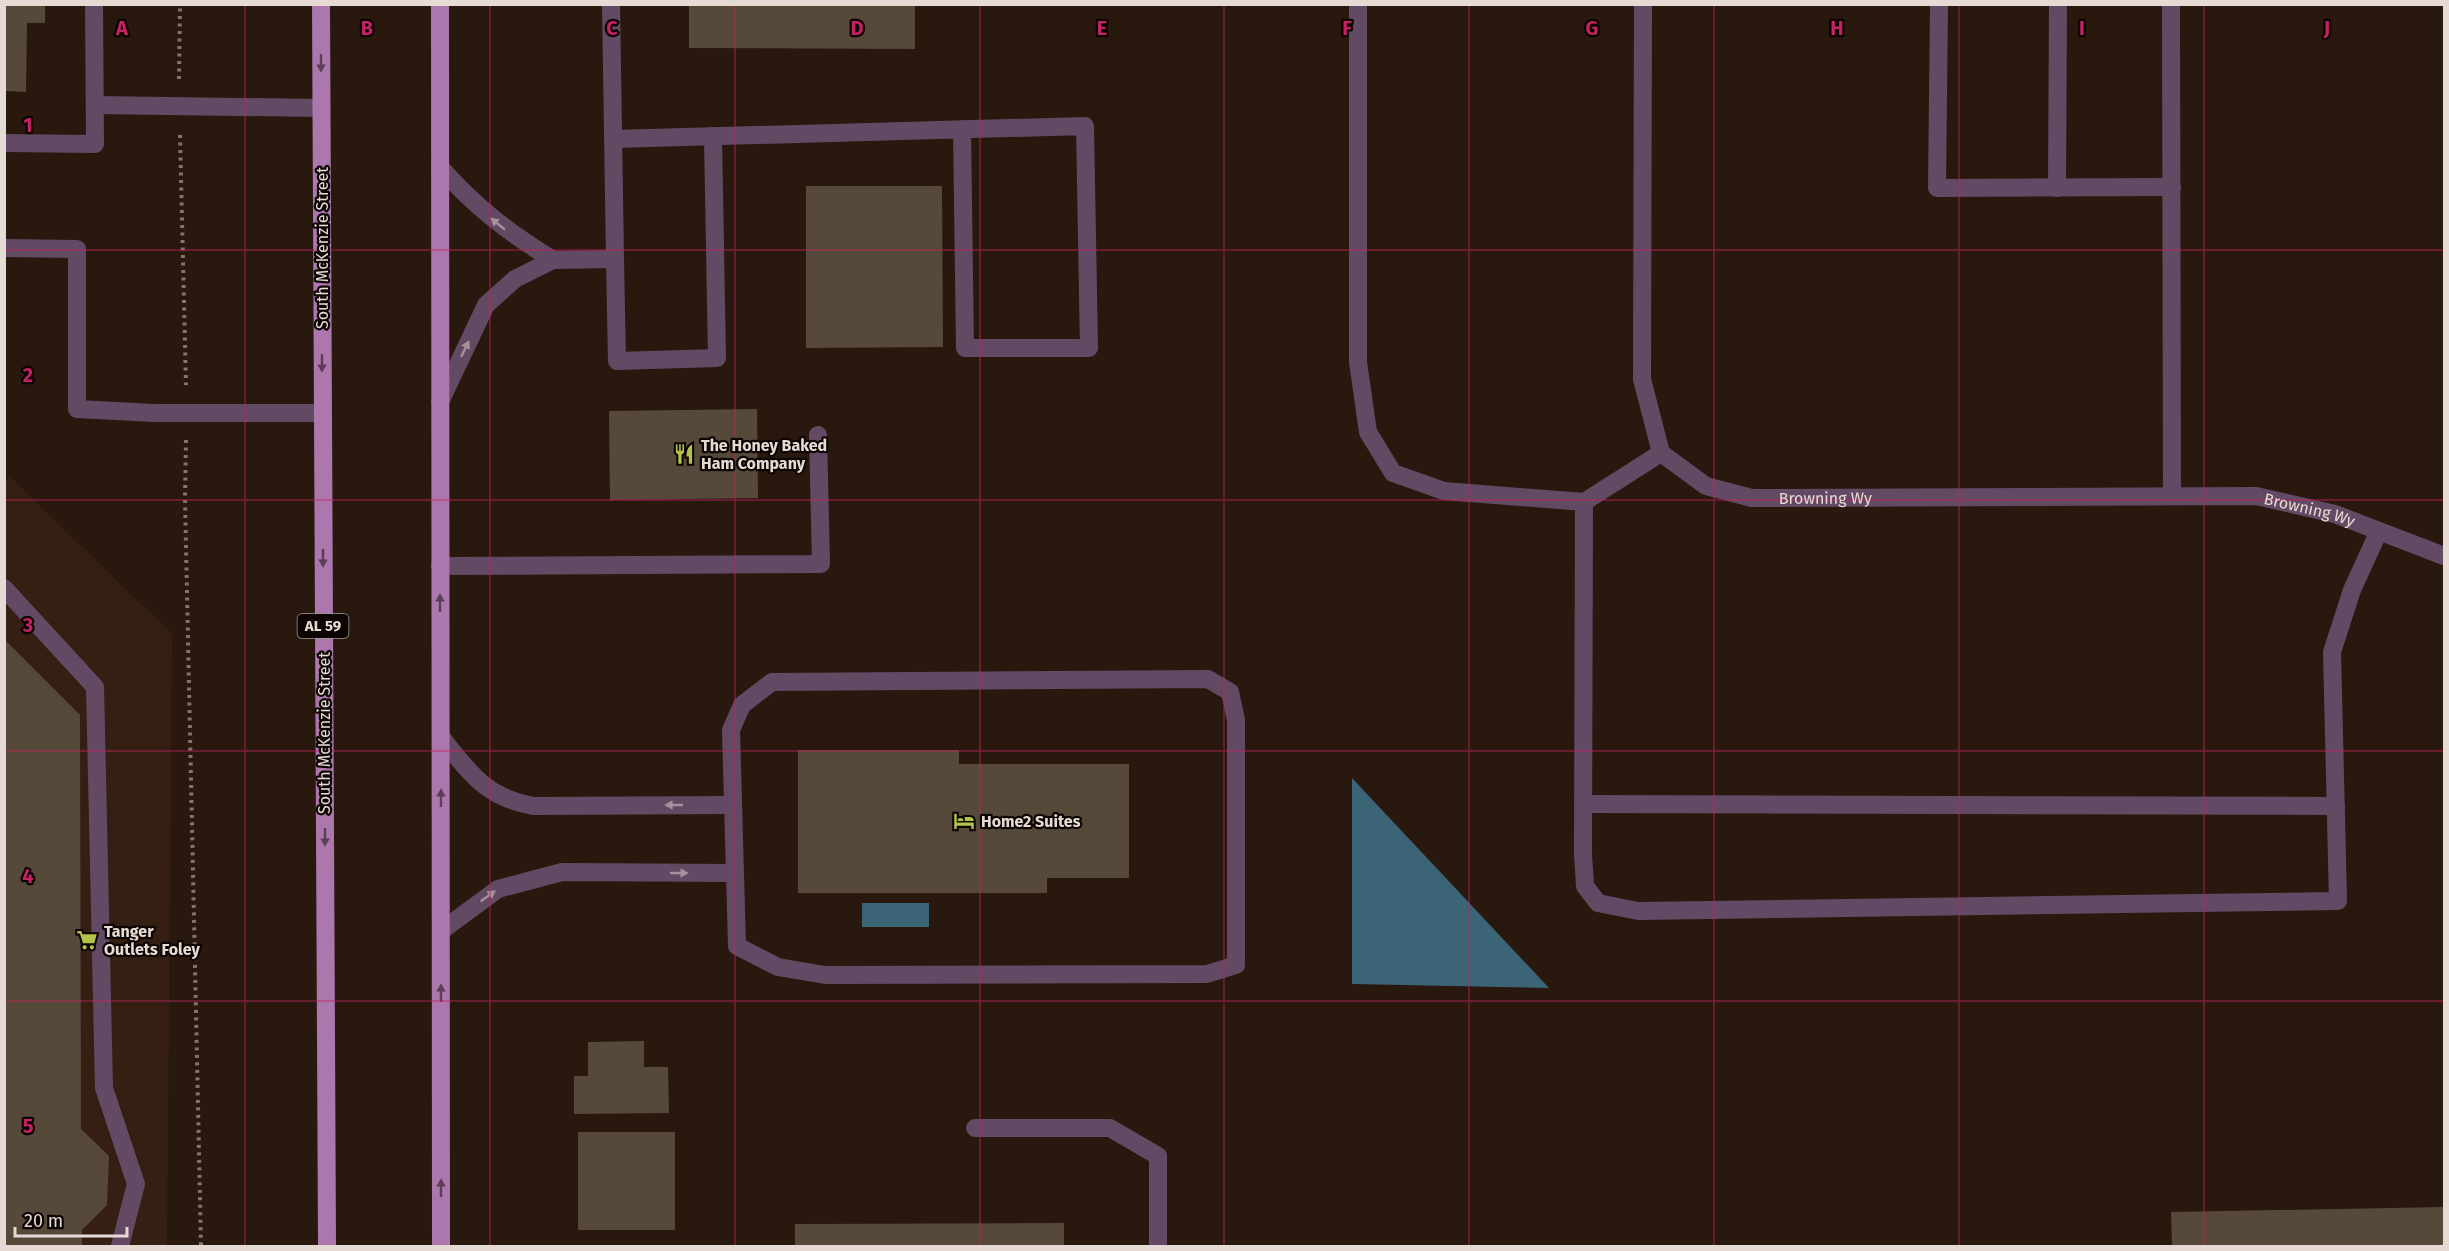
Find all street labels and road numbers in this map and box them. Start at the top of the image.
street label: South McKenzie Street [313,167,332,329]
street label: Browning Wy [1779,488,1872,507]
street label: Browning Wy [2262,489,2358,530]
road number: AL 59 [298,614,348,638]
street label: South McKenzie Street [315,652,334,814]

